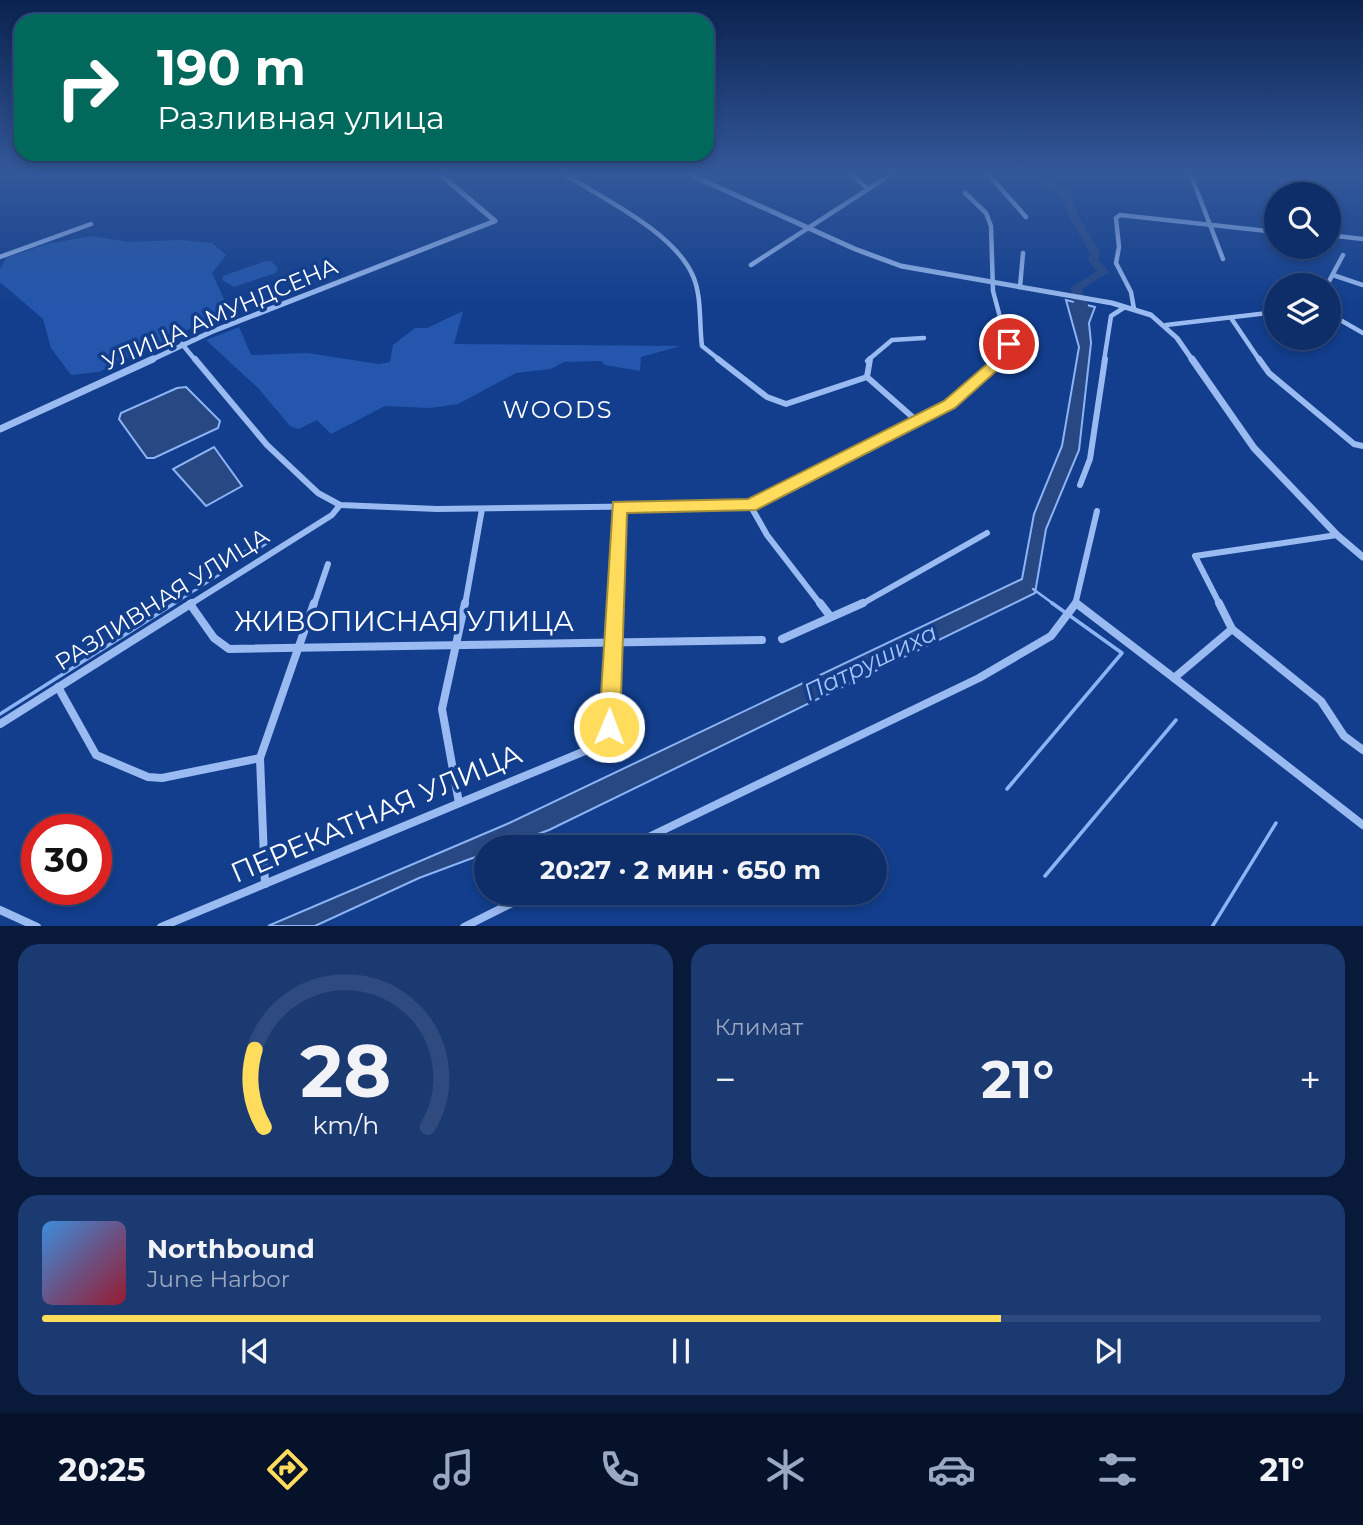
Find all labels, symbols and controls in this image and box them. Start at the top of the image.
text: 190 m [157,38,306,97]
icon: right [42,42,133,133]
text: Разливная улица [157,98,445,137]
map controls [1264,182,1341,350]
button: search [1264,182,1341,259]
street label: УЛИЦА АМУНДСЕНА [98,252,342,376]
button: layers [1264,273,1341,350]
pin [979,314,1039,374]
icon: arrive [990,325,1028,363]
district label: WOODS [502,395,614,424]
street label: РАЗЛИВНАЯ УЛИЦА [50,522,274,676]
street label: ЖИВОПИСНАЯ УЛИЦА [234,604,574,638]
water label: Патрушиха [799,617,941,707]
position arrow [572,690,646,764]
street label: ПЕРЕКАТНАЯ УЛИЦА [225,736,527,890]
speed limit sign: 30 [21,814,112,905]
text: 20:27 · 2 мин · 650 m [540,854,821,886]
text: Климат [715,1013,803,1041]
text: 28 [300,1027,391,1115]
text: 21° [981,1048,1054,1111]
text: − [715,1056,736,1103]
text: + [1299,1056,1321,1103]
text: km/h [312,1109,379,1139]
text: Northbound [147,1233,315,1265]
text: June Harbor [147,1265,290,1293]
icon: previous [236,1332,274,1370]
icon: pause [662,1332,700,1370]
icon: next [1089,1332,1127,1370]
icon: directions [263,1445,312,1494]
icon: music [429,1445,478,1494]
icon: phone [595,1445,644,1494]
icon: climate [761,1445,810,1494]
icon: car [927,1445,976,1494]
icon: filters [1093,1445,1142,1494]
text: 20:25 [59,1450,146,1489]
text: 21° [1260,1450,1304,1489]

